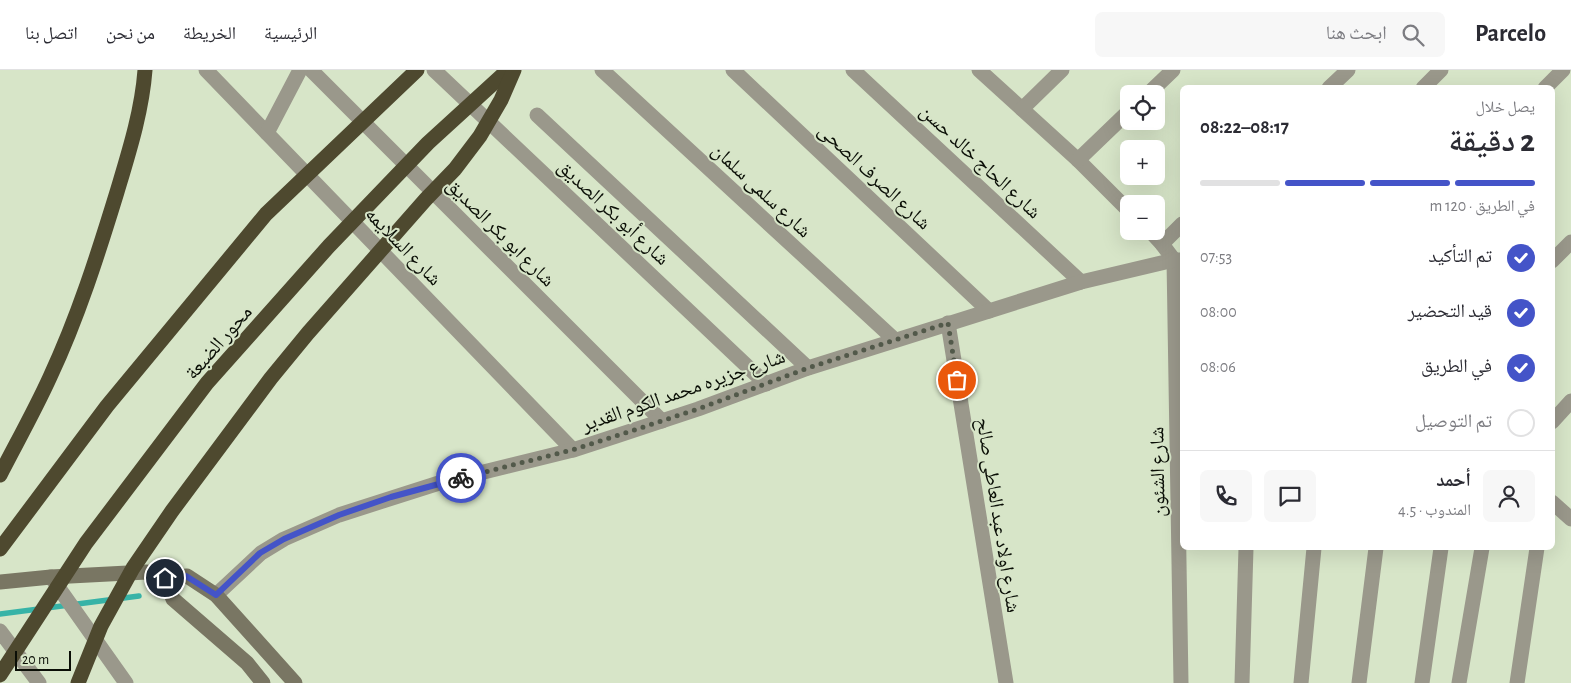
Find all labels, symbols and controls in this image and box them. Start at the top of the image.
search box [1095,12,1445,57]
icon: search [1399,21,1427,49]
text: Parcelo [1475,22,1546,46]
text: ابحث هنا [1326,24,1387,43]
text: اتصل بنا [25,25,78,43]
text: من نحن [106,25,155,43]
text: الخريطة [183,25,236,43]
text: الرئيسية [264,25,317,43]
map controls [1120,85,1165,240]
button: locate [1120,85,1165,130]
text: يصل خلال [1476,99,1535,115]
street label: شارع الحاج خالد حسن [915,101,1045,224]
text: 08:17–08:22 [1200,118,1289,137]
street label: شارع الصرف الصحى [813,120,934,235]
text: 2 دقيقة [1449,125,1535,157]
street label: شارع سلمى سلمان [706,140,815,243]
button: + [1120,140,1165,185]
street label: شارع أبو بكر الصديق [552,154,675,271]
street label: شارع ابو بكر الصديق [441,175,558,292]
button: − [1120,195,1165,240]
text: في الطريق · 120 m [1430,198,1535,214]
street label: شارع السلايمه [360,204,445,291]
icon: check [1507,244,1535,272]
text: تم التأكيد [1428,247,1492,266]
text: 07:53 [1200,249,1232,265]
icon: check [1507,299,1535,327]
street label: محور الضبعة [182,302,256,384]
text: قيد التحضير [1408,302,1492,321]
text: 08:00 [1200,304,1237,320]
street label: شارع جزيره محمد الكوم القدير [578,347,789,438]
icon: check [1507,354,1535,382]
text: في الطريق [1421,357,1492,376]
pin [936,359,978,401]
text: 08:06 [1200,359,1236,375]
icon: bag [943,366,971,394]
text: تم التوصيل [1415,412,1492,431]
street label: شارع اولاد عبد العاطى صالح [971,416,1023,614]
street label: شارع الشئون [1147,427,1171,517]
courier [436,453,486,503]
icon: bike [447,464,475,492]
button: phone [1200,470,1252,522]
button: chat [1264,470,1316,522]
button: person [1483,470,1535,522]
text: أحمد [1436,471,1471,490]
text: المندوب · 4.5 [1398,502,1471,518]
pin [144,557,186,599]
icon: home [151,564,179,592]
scale bar [15,648,71,671]
text: 20 m [22,653,49,667]

